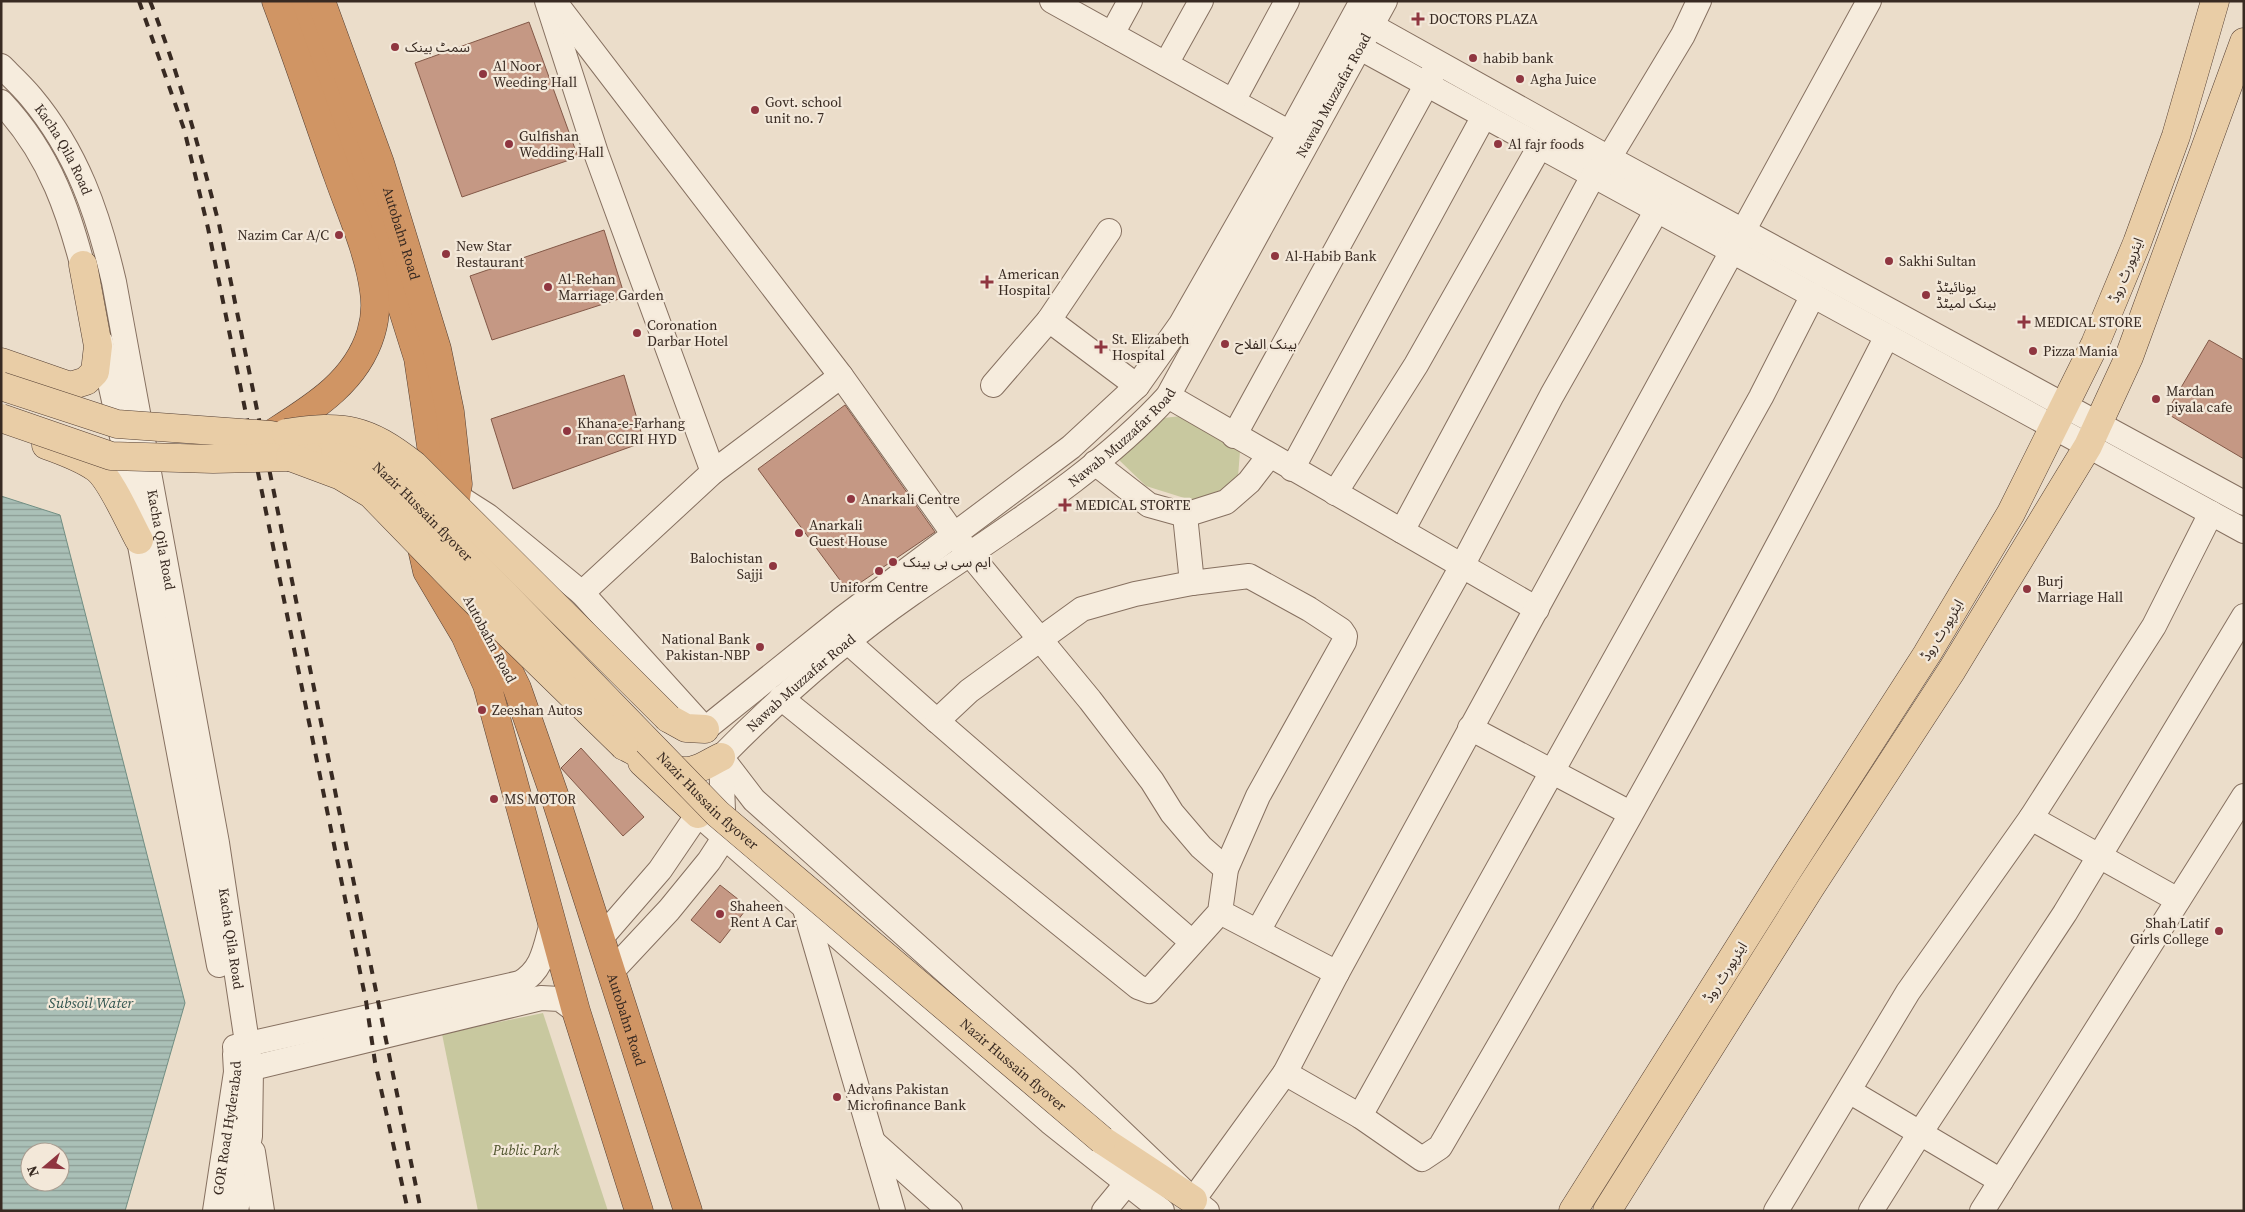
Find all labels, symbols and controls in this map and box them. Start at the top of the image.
place label: DOCTORS PLAZA [1429,9,1539,29]
marker: DOCTORS PLAZA [1411,12,1425,26]
street label: Nawab Muzzafar Road [1291,29,1376,161]
place label: سمٹ بینک [405,37,470,57]
marker: سمٹ بینک [389,41,401,53]
place label: habib bank [1483,48,1554,68]
marker: habib bank [1467,52,1479,64]
place label: Al Noor Weeding Hall [493,56,577,92]
marker: Al Noor Weeding Hall [477,68,489,80]
place label: Agha Juice [1530,69,1596,89]
marker: Agha Juice [1514,73,1526,85]
place label: Govt. school unit no. 7 [765,92,842,128]
street label: Kacha Qila Road [30,99,97,198]
marker: Govt. school unit no. 7 [749,104,761,116]
place label: Gulfishan Wedding Hall [519,126,604,162]
place label: Al fajr foods [1508,134,1584,154]
marker: Gulfishan Wedding Hall [503,138,515,150]
marker: Al fajr foods [1492,138,1504,150]
street label: Autobahn Road [378,184,425,282]
place label: Nazim Car A/C [237,225,329,245]
marker: Nazim Car A/C [333,229,345,241]
street label: ایئرپورٹ روڈ [2104,234,2148,306]
place label: New Star Restaurant [456,236,524,272]
place label: Al-Habib Bank [1285,246,1377,266]
marker: New Star Restaurant [440,248,452,260]
marker: Al-Habib Bank [1269,250,1281,262]
place label: Sakhi Sultan [1899,251,1977,271]
marker: Sakhi Sultan [1883,255,1895,267]
place label: American Hospital [998,264,1060,300]
place label: Al-Rehan Marriage Garden [558,269,664,305]
marker: American Hospital [980,275,994,289]
place label: یونائیٹڈ بینک لمیٹڈ [1936,277,1997,313]
marker: Al-Rehan Marriage Garden [542,281,554,293]
marker: یونائیٹڈ بینک لمیٹڈ [1920,289,1932,301]
place label: MEDICAL STORE [2034,312,2142,332]
place label: Coronation Darbar Hotel [647,315,728,351]
marker: MEDICAL STORE [2018,316,2030,328]
marker: Coronation Darbar Hotel [631,327,643,339]
place label: St. Elizabeth Hospital [1112,329,1190,365]
place label: بینک الفلاح [1235,334,1297,355]
marker: بینک الفلاح [1219,338,1231,350]
marker: St. Elizabeth Hospital [1094,340,1108,354]
place label: Pizza Mania [2043,341,2119,361]
marker: Pizza Mania [2027,345,2039,357]
place label: Mardan piyala cafe [2166,381,2232,417]
street label: Nawab Muzzafar Road [1064,384,1181,491]
marker: Mardan piyala cafe [2150,393,2162,405]
place label: Khana-e-Farhang Iran CCIRI HYD [577,413,685,449]
marker: Khana-e-Farhang Iran CCIRI HYD [561,425,573,437]
street label: Nazir Hussain flyover [368,457,477,566]
street label: Kacha Qila Road [142,488,180,592]
place label: Anarkali Centre [861,489,960,509]
marker: Anarkali Centre [845,493,857,505]
place label: MEDICAL STORTE [1075,495,1191,515]
marker: MEDICAL STORTE [1059,499,1071,511]
place label: Anarkali Guest House [809,515,887,551]
marker: Anarkali Guest House [793,527,805,539]
place label: Balochistan Sajji [690,548,764,584]
place label: ایم سی بی بینک [903,552,991,573]
marker: ایم سی بی بینک [887,556,899,568]
marker: Balochistan Sajji [767,560,779,572]
marker: Uniform Centre [873,565,885,577]
place label: Burj Marriage Hall [2037,571,2123,607]
place label: Uniform Centre [830,577,928,597]
marker: Burj Marriage Hall [2021,583,2033,595]
street label: Autobahn Road [459,592,521,686]
street label: ایئرپورٹ روڈ [1916,595,1968,665]
place label: National Bank Pakistan-NBP [661,629,750,665]
street label: Nawab Muzzafar Road [742,629,860,736]
marker: National Bank Pakistan-NBP [754,641,766,653]
place label: Zeeshan Autos [492,700,583,720]
marker: Zeeshan Autos [476,704,488,716]
street label: Nazir Hussain flyover [653,747,763,854]
place label: MS MOTOR [504,789,576,809]
marker: MS MOTOR [488,793,500,805]
street label: Kacha Qila Road [214,887,249,991]
place label: Shaheen Rent A Car [730,896,797,932]
marker: Shaheen Rent A Car [714,908,726,920]
place label: Shah Latif Girls College [2130,913,2210,949]
marker: Shah Latif Girls College [2213,925,2225,937]
street label: ایئرپورٹ روڈ [1698,938,1752,1006]
street label: Autobahn Road [602,970,651,1068]
water label: Subsoil Water [49,992,134,1013]
street label: Nazir Hussain flyover [956,1014,1071,1116]
street label: GOR Road Hyderabad [208,1060,246,1196]
place label: Advans Pakistan Microfinance Bank [847,1079,966,1115]
marker: Advans Pakistan Microfinance Bank [831,1091,843,1103]
park label: Public Park [492,1140,560,1160]
north arrow [20,1142,70,1192]
text: N [22,1163,44,1179]

